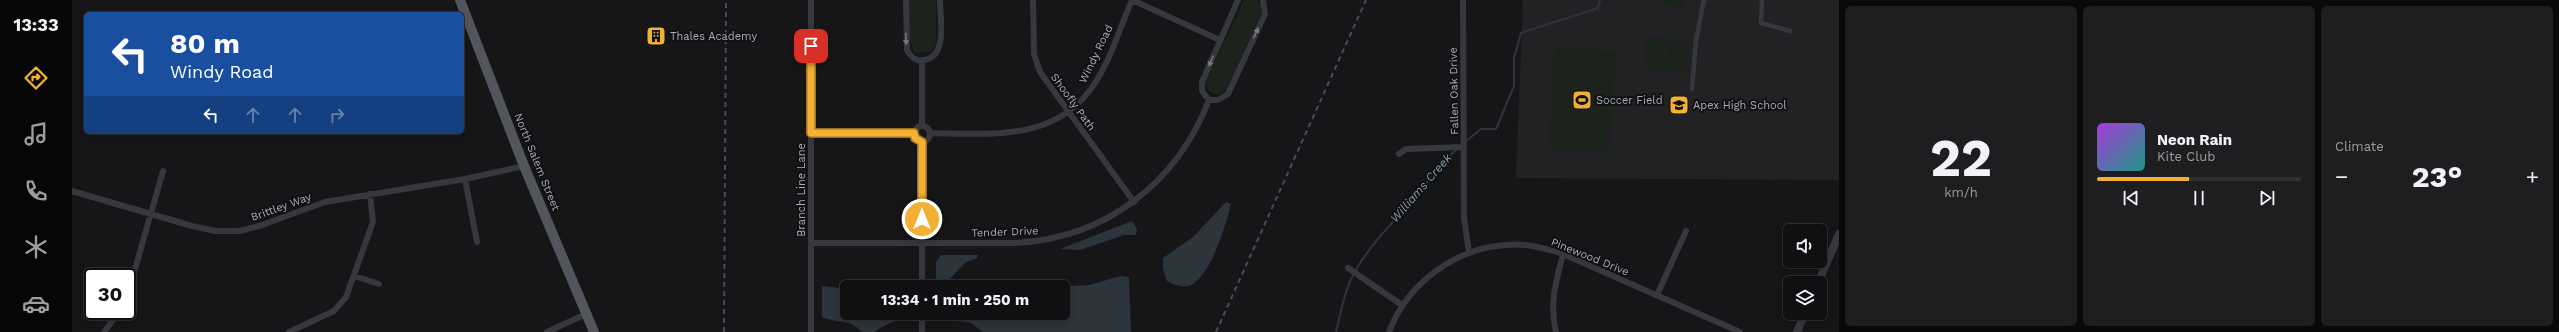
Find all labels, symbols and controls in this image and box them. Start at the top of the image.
text: 13:33 [13,14,59,35]
street label: Windy Road [1076,23,1116,85]
building icon: Thales Academy [645,25,667,47]
text: 80 m [170,27,240,60]
icon: left [104,28,156,80]
one-way arrow [1253,28,1259,39]
pin [794,29,828,63]
place label: Thales Academy [670,30,757,43]
one-way arrow [902,33,909,45]
icon: arrive [800,35,822,57]
street label: Fallen Oak Drive [1447,47,1461,135]
one-way arrow [1207,55,1214,67]
text: Windy Road [170,61,273,82]
icon: directions [22,64,50,92]
street label: Shoofly Path [1048,71,1098,133]
sports icon: Soccer Field [1571,89,1593,111]
place label: Soccer Field [1596,94,1663,107]
school or university icon: Apex High School [1668,94,1690,116]
place label: Apex High School [1693,99,1787,112]
icon: left [200,104,222,126]
icon: ahead [242,104,264,126]
icon: ahead [284,104,306,126]
icon: right [326,104,348,126]
street label: North Salem Street [511,111,563,213]
icon: music [22,120,50,148]
text: 22 [1930,128,1992,189]
text: Neon Rain [2157,131,2232,149]
text: Climate [2335,139,2384,154]
street label: Branch Line Lane [795,143,808,237]
text: Kite Club [2157,149,2215,164]
water label: Williams Creek [1387,151,1455,225]
text: 23° [2412,159,2462,194]
text: − [2335,164,2348,189]
text: + [2526,164,2539,189]
icon: phone [22,177,50,205]
text: km/h [1944,185,1978,200]
icon: previous [2120,187,2142,209]
icon: pause [2188,187,2210,209]
icon: next [2256,187,2278,209]
street label: Brittley Way [249,190,313,224]
position arrow [901,198,943,240]
street label: Tender Drive [971,224,1039,240]
map controls [1783,224,1827,320]
button: sound [1783,224,1827,268]
icon: climate [22,233,50,261]
street label: Pinewood Drive [1549,235,1631,279]
speed limit sign: 30 [84,268,136,320]
button: layers [1783,276,1827,320]
icon: car [22,290,50,318]
text: 13:34 · 1 min · 250 m [881,291,1029,309]

